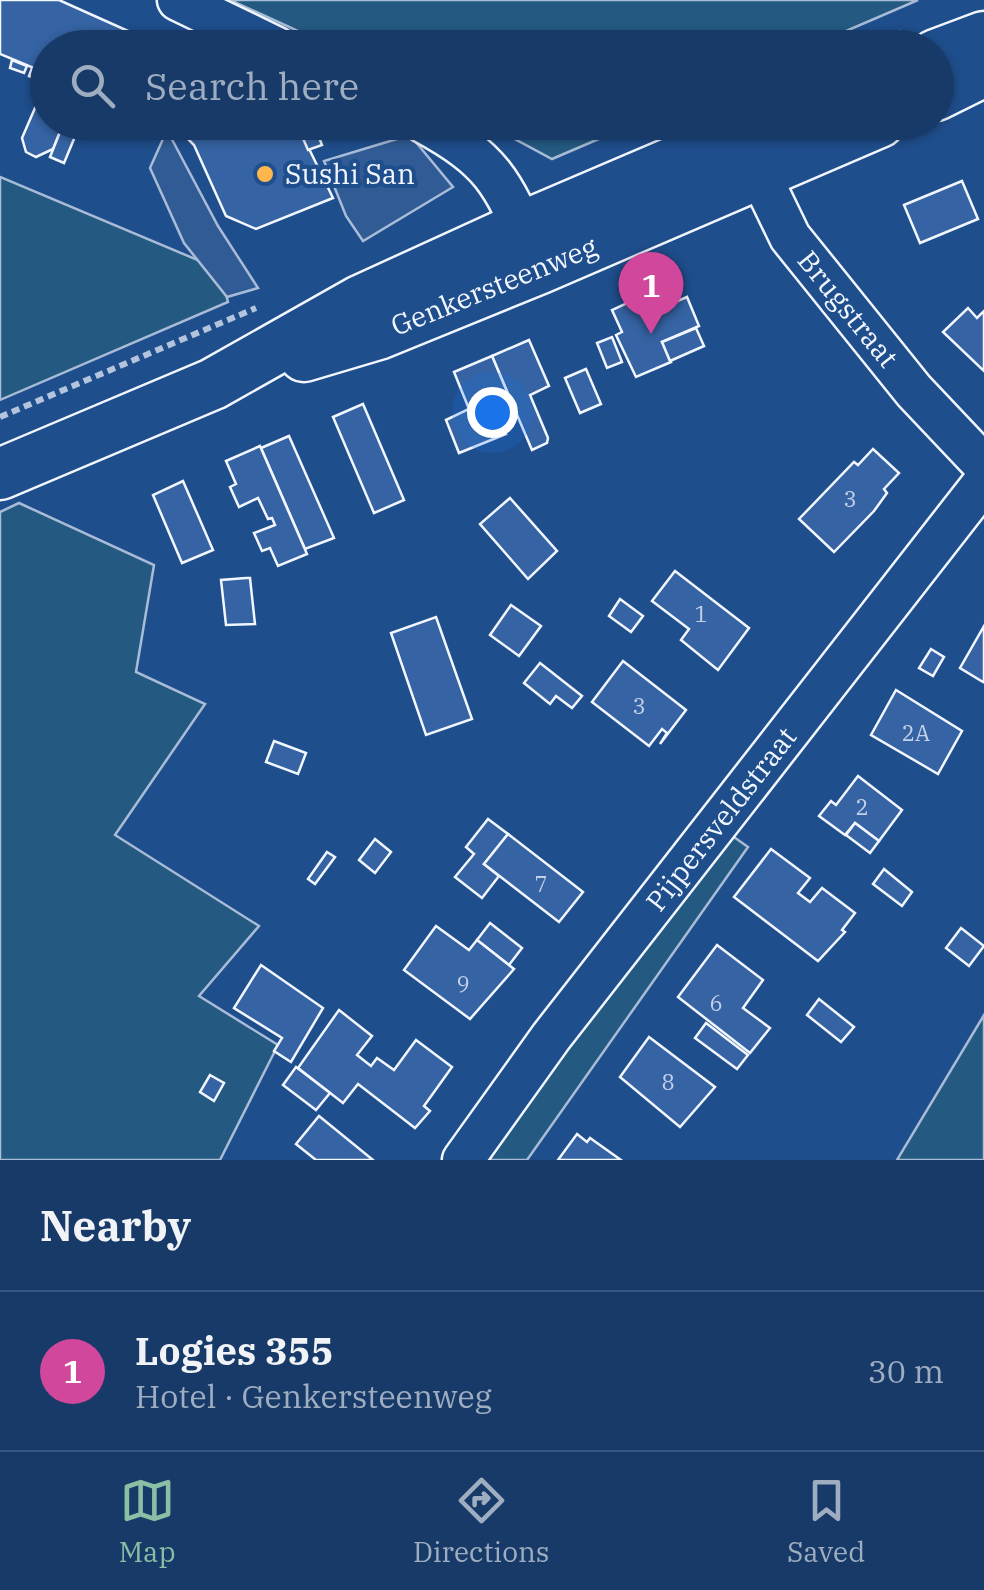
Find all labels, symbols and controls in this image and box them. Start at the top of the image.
search box [30,30,954,140]
icon: search [65,58,120,113]
text: Search here [145,61,359,110]
place label: Sushi San [285,155,415,192]
marker: Sushi San [254,163,276,185]
street label: Genkersteenweg [385,227,602,344]
street label: Brugstraat [790,243,907,375]
pin: 1 [618,252,684,334]
your location [467,387,518,438]
house number: 3 [843,484,857,513]
house number: 1 [694,599,708,628]
house number: 3 [632,691,646,720]
house number: 2A [902,718,930,747]
street label: Pijpersveldstraat [637,719,804,918]
house number: 2 [855,792,869,821]
house number: 7 [534,869,548,898]
house number: 9 [456,969,470,998]
house number: 6 [709,988,723,1017]
house number: 8 [661,1067,675,1096]
text: Nearby [40,1198,191,1253]
text: Logies 355 [135,1326,333,1375]
text: 1 [63,1350,82,1392]
text: 30 m [868,1350,944,1392]
text: Hotel · Genkersteenweg [135,1375,492,1417]
tab: Map [119,1473,176,1570]
tab: Directions [413,1473,550,1570]
tab: Saved [787,1473,865,1570]

